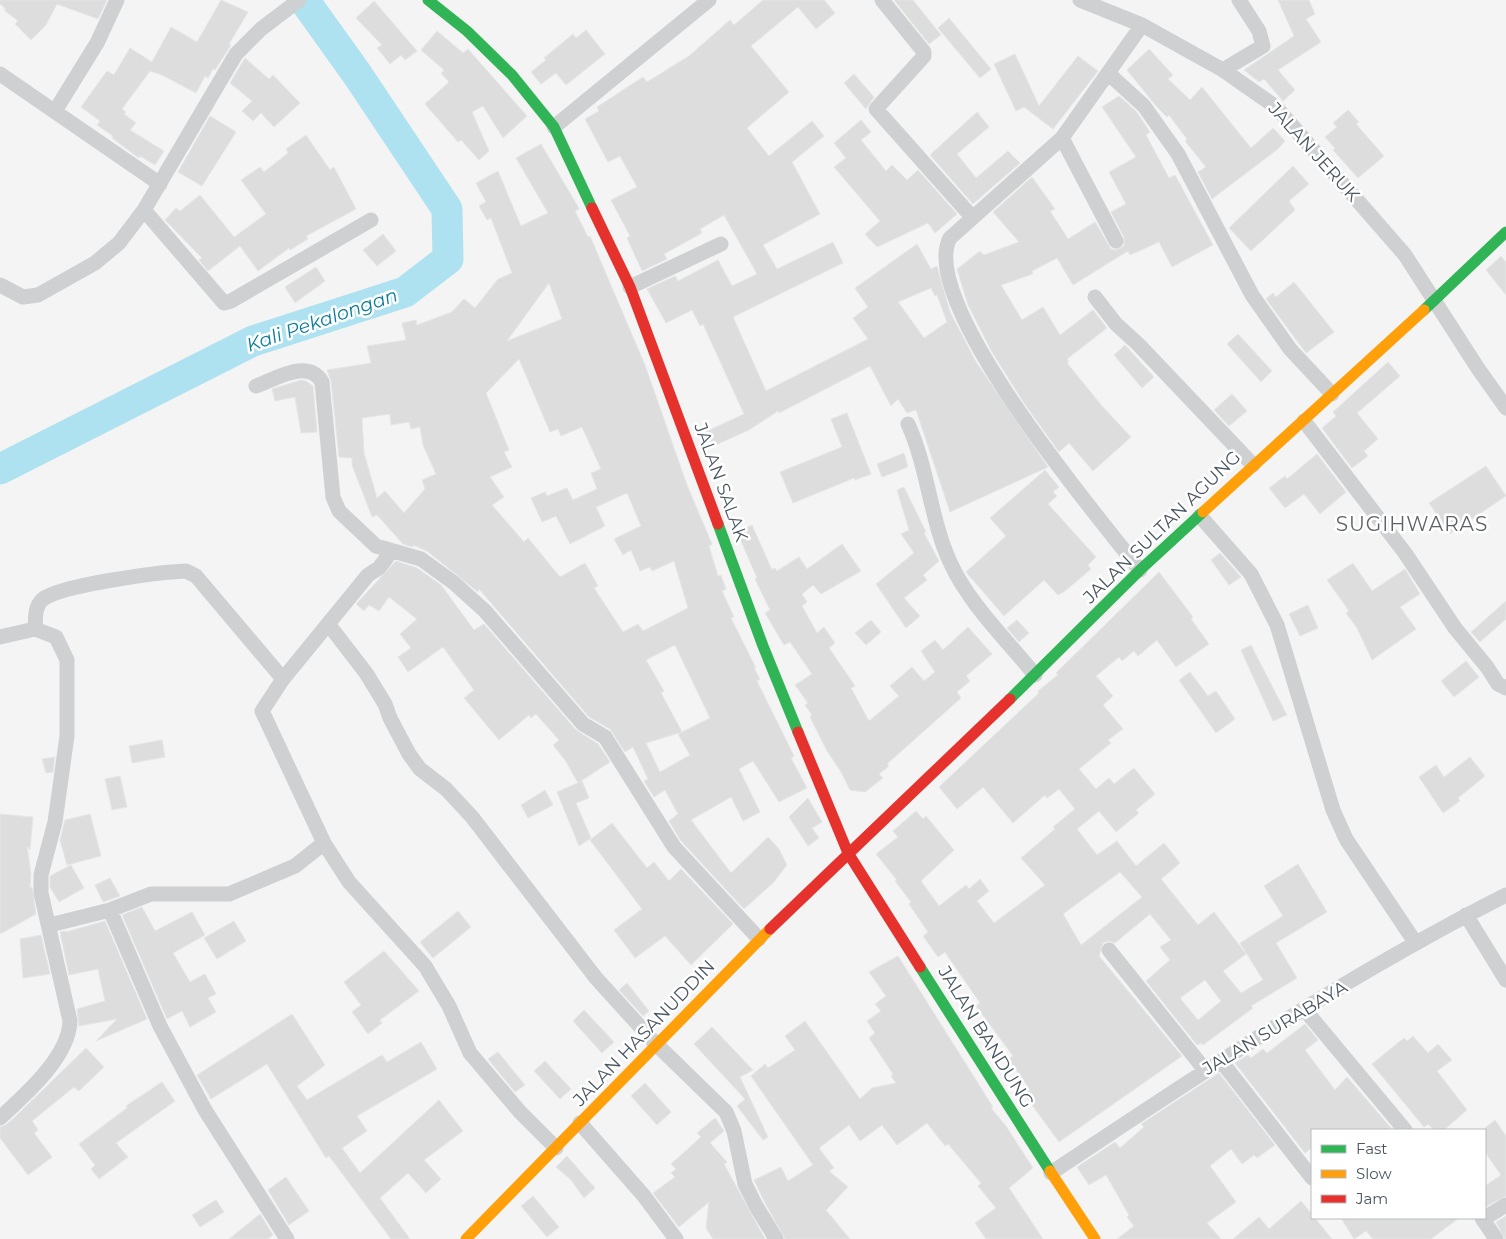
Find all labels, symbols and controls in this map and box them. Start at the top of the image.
street label: JALAN JERUK [1263,97,1364,206]
water label: Kali Pekalongan [243,283,401,357]
street label: JALAN SALAK [689,419,753,545]
street label: JALAN SULTAN AGUNG [1078,446,1245,609]
district label: SUGIHWARAS [1336,512,1488,536]
street label: JALAN HASANUDDIN [568,955,720,1111]
street label: JALAN BANDUNG [933,961,1039,1112]
street label: JALAN SURABAYA [1198,976,1351,1080]
legend [1311,1129,1486,1219]
text: Fast [1356,1139,1387,1158]
text: Slow [1356,1164,1392,1183]
text: Jam [1355,1189,1388,1208]

